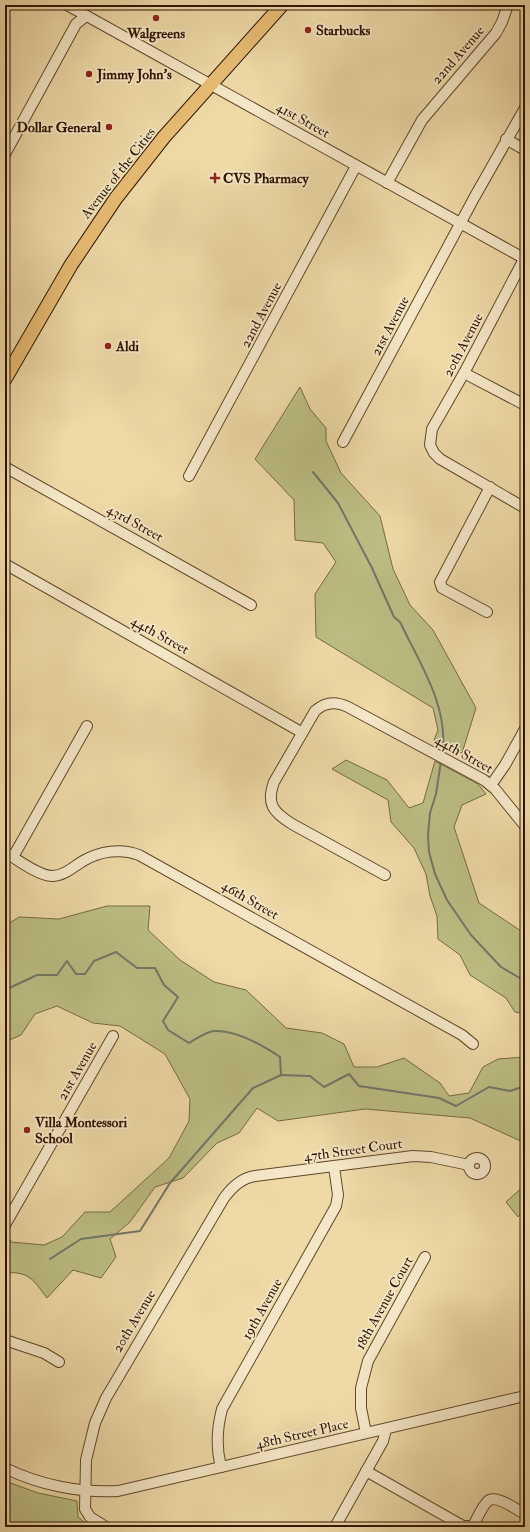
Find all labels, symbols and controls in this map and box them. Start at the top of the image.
marker: Walgreens [151,13,161,23]
place label: Starbucks [316,22,371,39]
street label: 22nd Avenue [428,22,488,88]
place label: Walgreens [126,25,185,43]
marker: Starbucks [303,25,313,35]
place label: Jimmy John's [96,66,172,84]
marker: Jimmy John's [84,69,94,79]
street label: 41st Street [273,98,333,142]
place label: Dollar General [17,119,101,136]
marker: Dollar General [104,122,114,132]
street label: Avenue of the Cities [77,124,159,223]
place label: CVS Pharmacy [223,170,310,188]
marker: CVS Pharmacy [210,173,220,183]
street label: 22nd Avenue [237,279,285,351]
street label: 21st Avenue [367,293,413,359]
street label: 20th Avenue [439,310,487,380]
place label: Aldi [115,338,139,355]
marker: Aldi [103,341,113,351]
street label: 43rd Street [104,501,166,546]
street label: 44th Street [128,612,192,658]
street label: 44th Street [432,731,496,777]
street label: 46th Street [218,877,282,923]
street label: 21st Avenue [53,1039,101,1103]
place label: Villa Montessori School [34,1114,128,1147]
marker: Villa Montessori School [22,1125,32,1135]
street label: 47th Street Court [303,1135,404,1165]
street label: 18th Avenue Court [351,1253,417,1353]
street label: 19th Avenue [238,1275,286,1343]
street label: 20th Avenue [109,1287,159,1355]
street label: 48th Street Place [254,1415,350,1453]

